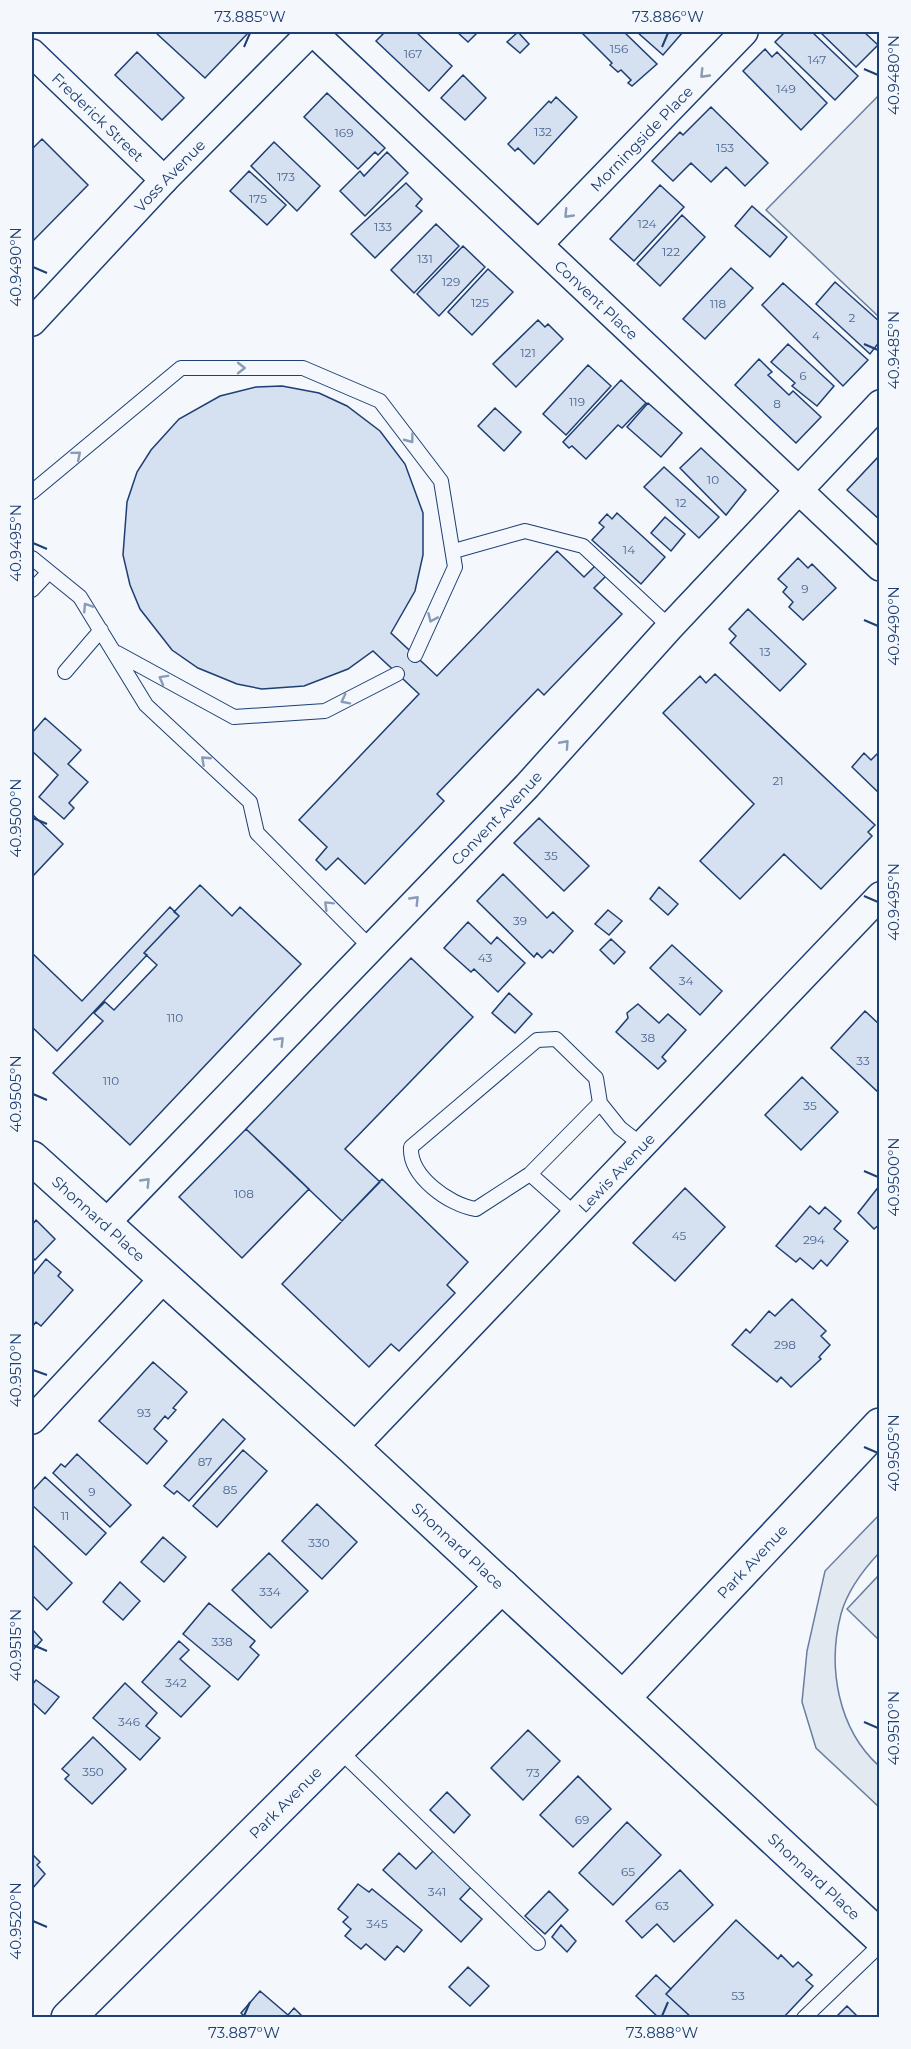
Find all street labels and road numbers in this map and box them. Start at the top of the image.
street label: Frederick Street [48,68,148,165]
street label: Morningside Place [586,81,697,195]
street label: Voss Avenue [130,135,209,216]
street label: Convent Place [551,256,642,344]
street label: Convent Avenue [447,767,546,869]
street label: Lewis Avenue [574,1129,658,1216]
street label: Shonnard Place [48,1171,149,1265]
street label: Shonnard Place [408,1498,508,1593]
street label: Park Avenue [712,1520,791,1602]
street label: Park Avenue [245,1762,325,1842]
street label: Shonnard Place [764,1829,864,1924]

